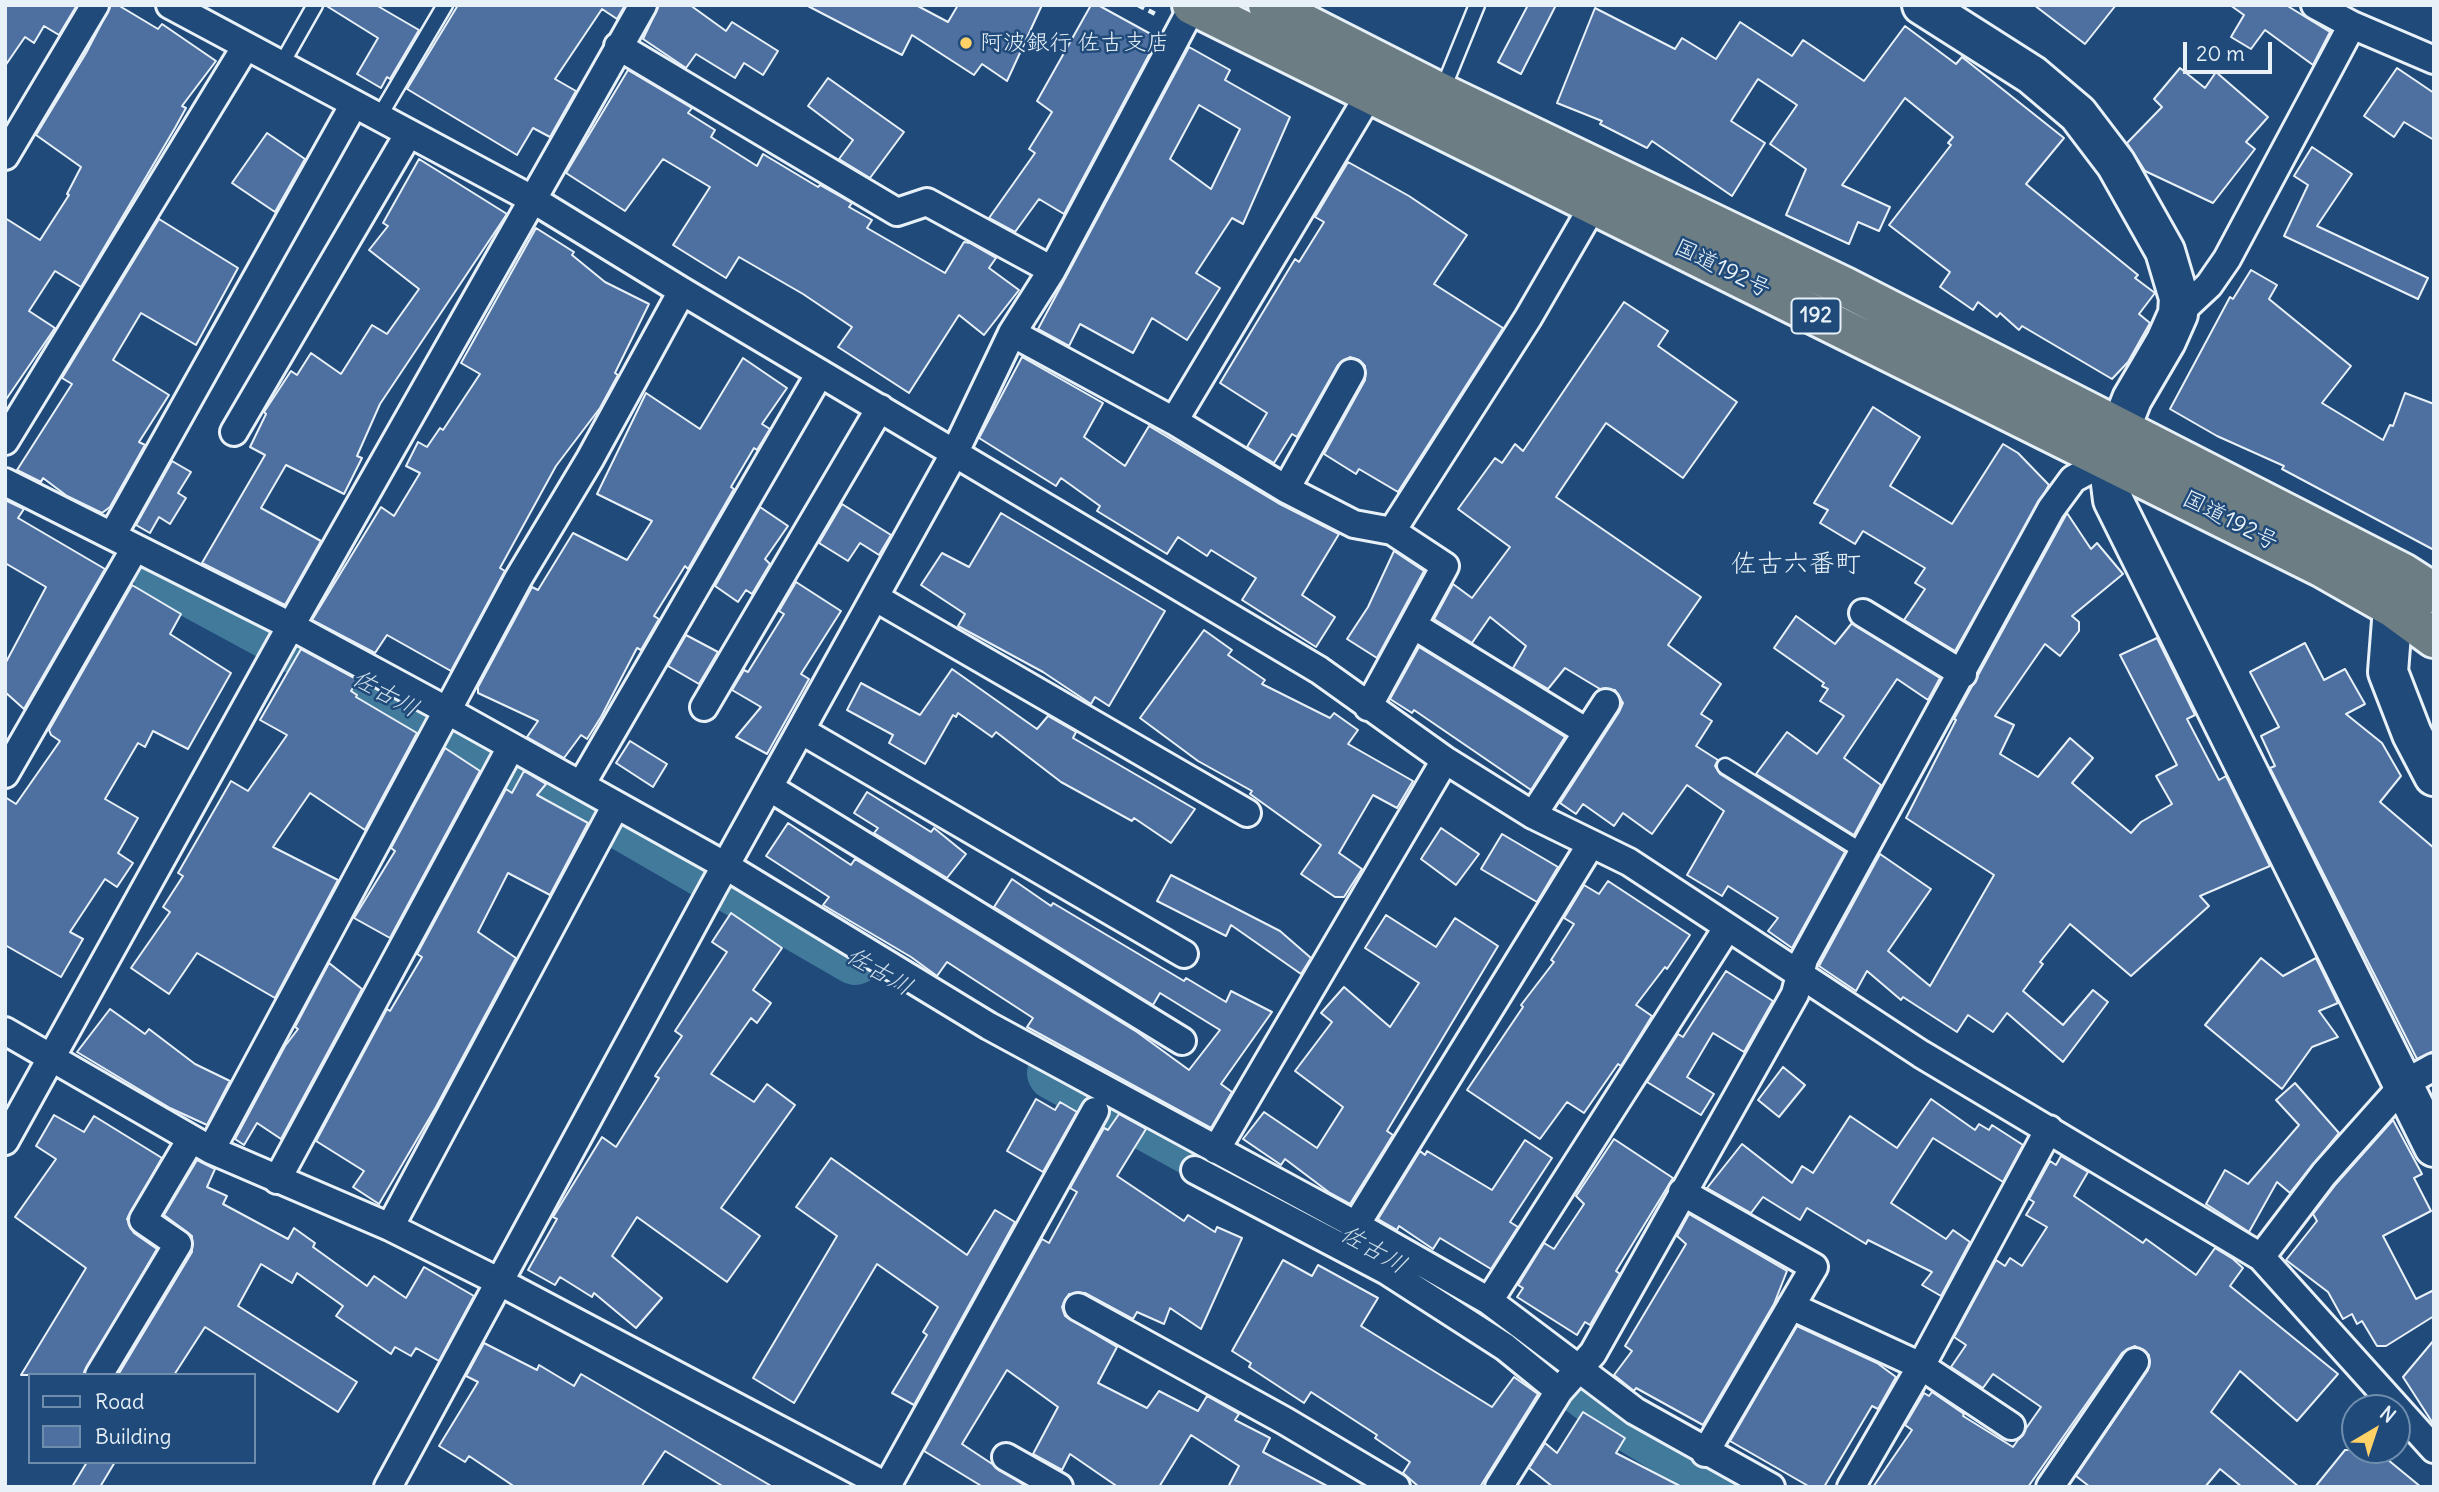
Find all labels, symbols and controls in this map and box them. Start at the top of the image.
scale bar [2187,28,2276,72]
place label: 阿波銀行 佐古支店 [980,29,1169,57]
marker: 阿波銀行 佐古支店 [958,35,974,51]
text: 20 m [2196,40,2245,67]
street label: 国道192号 [1669,234,1775,304]
road number: 192 [1792,298,1840,334]
street label: 国道192号 [2177,485,2283,557]
district label: 佐古六番町 [1731,549,1861,581]
water label: 佐古川 [347,664,423,724]
water label: 佐古川 [841,942,917,1002]
water label: 佐古川 [1335,1220,1411,1280]
legend [28,1373,256,1464]
text: Road [95,1388,144,1415]
north arrow [2341,1394,2411,1464]
text: N [2375,1401,2401,1428]
text: Building [95,1423,171,1450]

